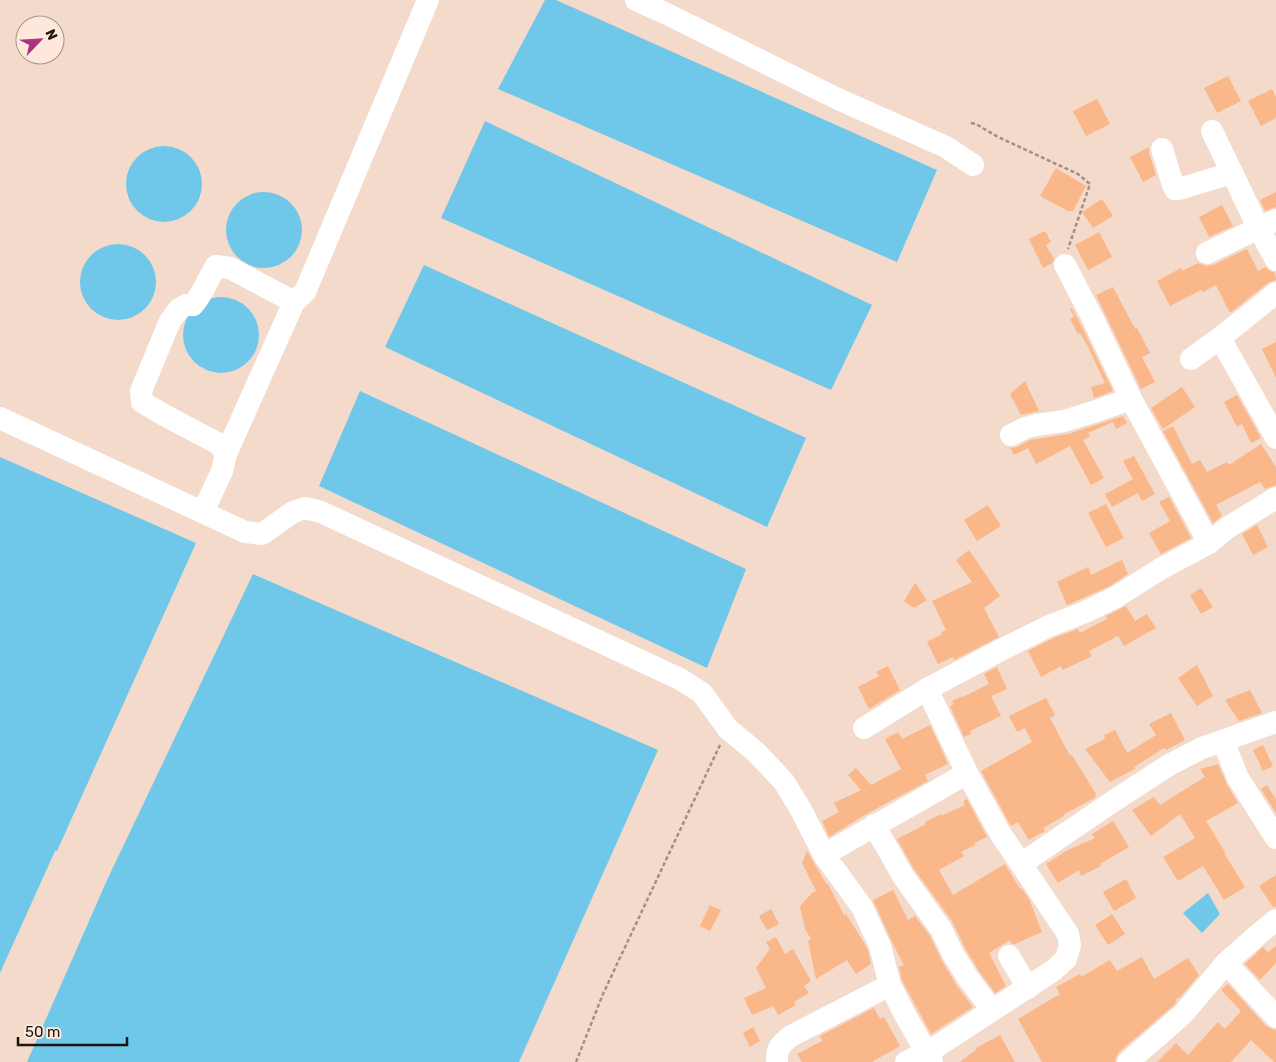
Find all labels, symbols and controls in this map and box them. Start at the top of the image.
north arrow [15,15,65,65]
text: N [41,27,61,43]
scale bar [18,1014,126,1046]
text: 50 m [25,1023,60,1041]

